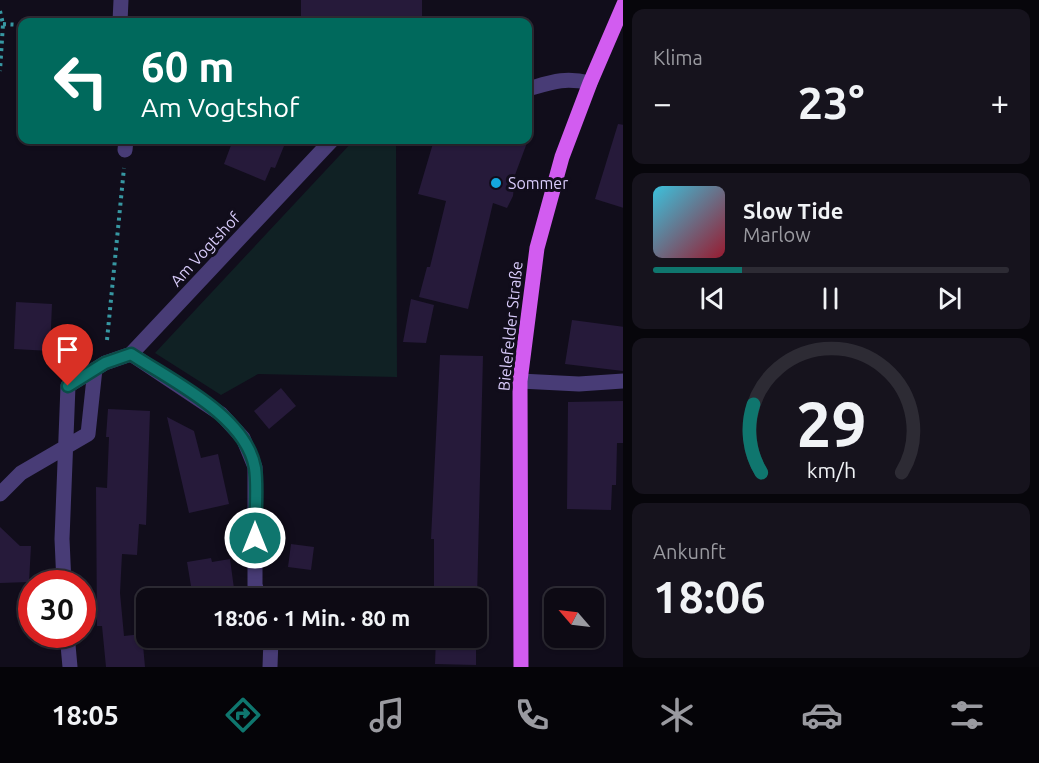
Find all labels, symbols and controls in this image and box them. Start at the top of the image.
icon: left [42,42,120,120]
text: 60 m [141,43,235,90]
text: Klima [653,46,703,69]
text: 23° [798,77,864,128]
text: − [653,84,672,121]
text: + [990,84,1009,121]
text: Am Vogtshof [141,92,299,122]
place label: Sommer [508,174,568,192]
marker: Sommer [489,176,503,190]
text: Slow Tide [743,198,843,223]
street label: Am Vogtshof [166,208,244,289]
text: Marlow [743,223,811,246]
street label: Bielefelder Straße [494,260,526,392]
icon: previous [696,282,729,315]
icon: pause [814,282,847,315]
icon: next [933,282,966,315]
pin [42,324,93,386]
icon: arrive [51,333,84,366]
text: 29 [796,389,866,459]
text: km/h [806,458,856,482]
position arrow [223,506,287,570]
text: Ankunft [653,540,726,563]
speed limit sign: 30 [18,570,96,648]
text: 18:06 [653,571,766,622]
north arrow [544,588,604,648]
map controls [544,588,604,648]
text: 18:06 · 1 Min. · 80 m [213,605,410,630]
icon: directions [222,694,264,736]
icon: music [366,694,408,736]
icon: phone [511,694,553,736]
icon: climate [656,694,698,736]
icon: car [801,694,843,736]
icon: filters [946,694,988,736]
text: 18:05 [51,700,119,730]

